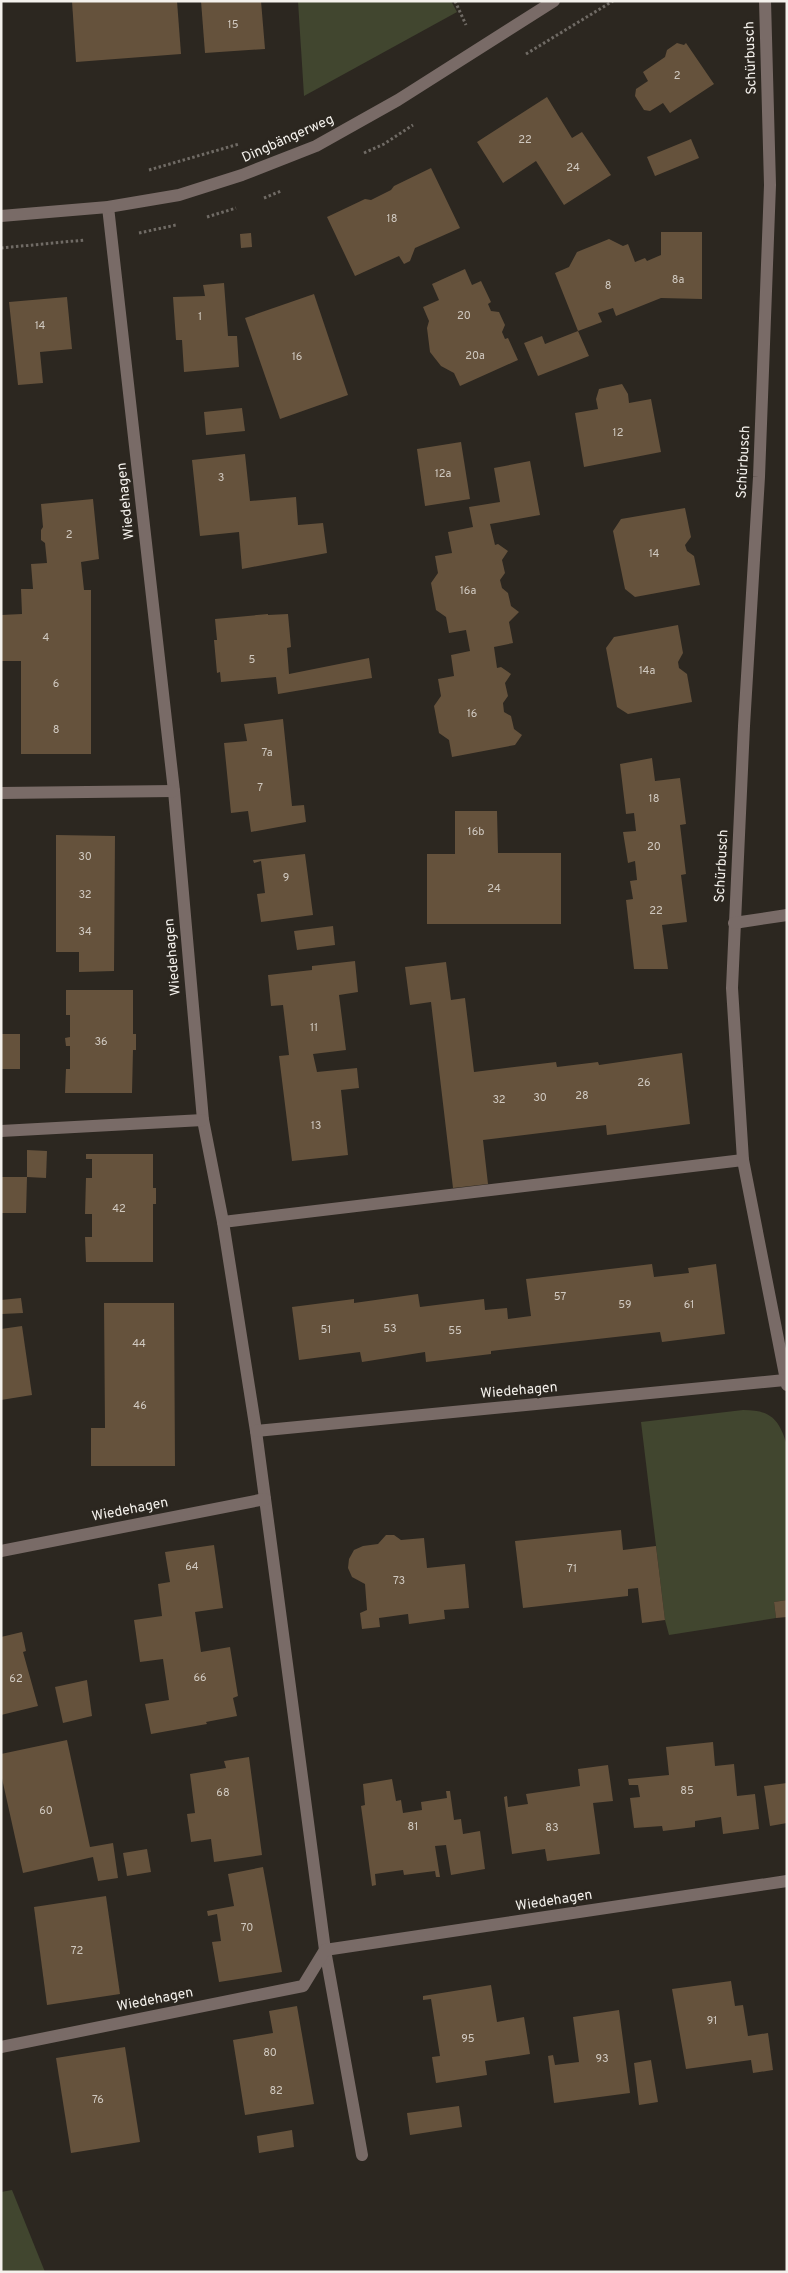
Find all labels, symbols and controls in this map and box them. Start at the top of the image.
house number: 15 [228,18,239,32]
street label: Schürbusch [741,21,761,95]
house number: 2 [674,69,680,83]
street label: Dingbängerweg [239,111,337,167]
house number: 22 [518,133,532,147]
house number: 24 [566,161,580,175]
house number: 18 [387,212,397,226]
house number: 8a [672,273,685,287]
house number: 8 [605,279,611,293]
house number: 20 [457,309,471,323]
house number: 1 [198,310,202,324]
house number: 14 [35,319,46,333]
house number: 20a [465,349,485,363]
house number: 16 [292,350,302,364]
street label: Schürbusch [734,425,754,499]
house number: 12 [613,426,623,440]
street label: Wiedehagen [114,462,138,540]
house number: 12a [435,467,452,481]
house number: 3 [218,471,224,485]
house number: 2 [66,528,72,542]
house number: 14 [649,547,660,561]
house number: 16a [460,584,476,598]
house number: 4 [43,631,50,645]
house number: 5 [249,653,256,667]
house number: 14a [639,664,655,678]
house number: 6 [53,677,59,691]
house number: 16 [467,707,477,721]
house number: 8 [53,723,59,737]
house number: 7a [261,746,273,760]
house number: 7 [257,781,263,795]
house number: 18 [649,792,659,806]
house number: 16b [468,825,484,839]
street label: Schürbusch [712,829,732,903]
house number: 20 [647,840,661,854]
house number: 30 [78,850,92,864]
house number: 9 [283,871,289,885]
house number: 24 [487,882,501,896]
house number: 32 [78,888,92,902]
house number: 22 [649,904,663,918]
street label: Wiedehagen [161,918,185,996]
house number: 34 [78,925,92,939]
house number: 11 [310,1021,318,1035]
house number: 36 [94,1035,108,1049]
house number: 26 [637,1076,651,1090]
house number: 28 [575,1089,589,1103]
house number: 30 [533,1091,547,1105]
house number: 32 [492,1093,506,1107]
house number: 13 [311,1119,321,1133]
house number: 42 [112,1202,126,1216]
house number: 57 [554,1290,566,1304]
house number: 59 [618,1298,632,1312]
house number: 61 [684,1298,694,1312]
house number: 53 [383,1322,397,1336]
house number: 51 [321,1323,331,1337]
house number: 55 [448,1324,462,1338]
house number: 44 [132,1337,146,1351]
street label: Wiedehagen [480,1379,558,1403]
house number: 46 [133,1399,147,1413]
street label: Wiedehagen [90,1494,170,1526]
house number: 64 [185,1560,199,1574]
house number: 71 [567,1562,577,1576]
house number: 73 [393,1574,405,1588]
house number: 66 [193,1671,207,1685]
house number: 62 [9,1672,23,1686]
house number: 85 [680,1784,694,1798]
house number: 68 [216,1786,230,1800]
house number: 60 [39,1804,53,1818]
house number: 81 [408,1820,418,1834]
house number: 83 [545,1821,559,1835]
street label: Wiedehagen [514,1887,594,1915]
house number: 70 [241,1921,253,1935]
house number: 72 [71,1944,83,1958]
street label: Wiedehagen [115,1984,195,2016]
house number: 91 [707,2014,717,2028]
house number: 95 [461,2032,475,2046]
house number: 80 [263,2046,277,2060]
house number: 93 [595,2052,609,2066]
house number: 82 [269,2084,283,2098]
house number: 76 [92,2093,104,2107]

